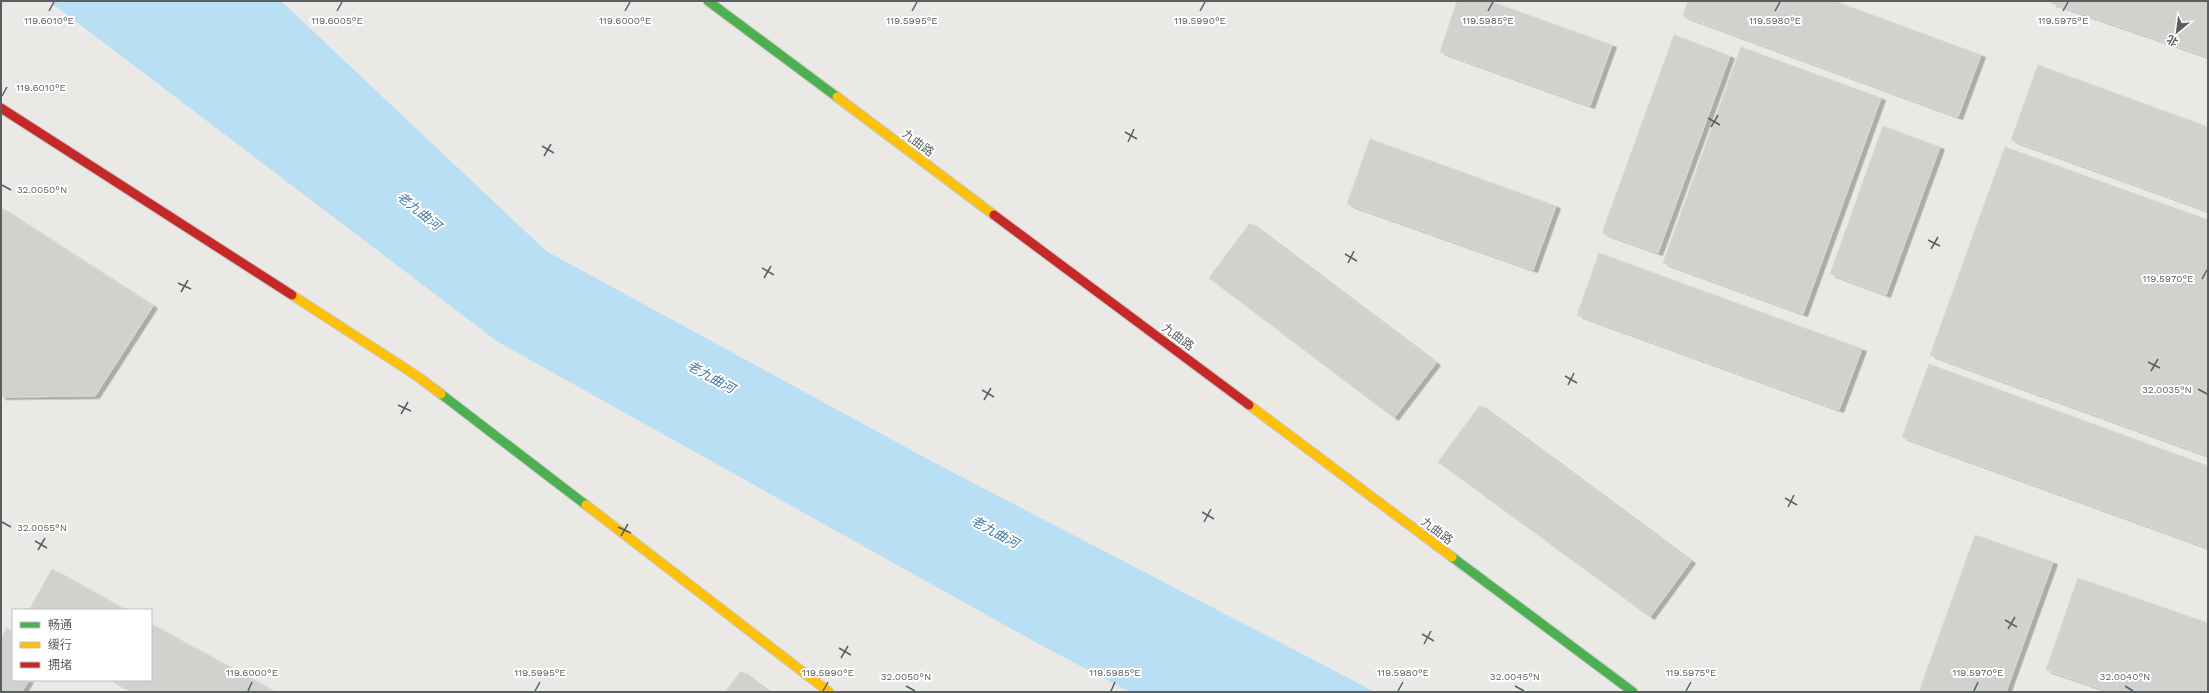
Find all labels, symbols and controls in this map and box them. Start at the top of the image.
north arrow [2157,12,2197,52]
text: 119.6010°E [24,15,74,26]
text: 119.6005°E [311,15,363,26]
text: 119.6000°E [599,15,651,26]
text: 119.5995°E [886,15,938,26]
text: 119.5990°E [1174,15,1226,26]
text: 119.5985°E [1462,15,1514,26]
text: 119.5980°E [1749,15,1801,26]
text: 119.5975°E [2038,15,2088,26]
text: 北 [2164,32,2180,49]
text: 119.6010°E [16,82,66,93]
street label: 九曲路 [899,127,937,159]
text: 32.0050°N [17,184,67,195]
water label: 老九曲河 [394,189,446,235]
text: 119.5970°E [2143,273,2193,284]
street label: 九曲路 [1159,321,1197,353]
water label: 老九曲河 [685,358,740,398]
text: 32.0035°N [2142,384,2192,395]
water label: 老九曲河 [969,513,1024,553]
street label: 九曲路 [1418,515,1456,547]
text: 32.0055°N [17,522,67,533]
legend [12,609,152,681]
text: 畅通 [48,618,72,632]
text: 缓行 [48,638,72,652]
text: 拥堵 [48,658,72,672]
text: 119.6000°E [226,667,278,678]
text: 119.5995°E [514,667,566,678]
text: 119.5990°E [802,667,854,678]
text: 119.5985°E [1089,667,1141,678]
text: 119.5980°E [1377,667,1429,678]
text: 119.5975°E [1666,667,1716,678]
text: 119.5970°E [1953,667,2003,678]
text: 32.0050°N [881,671,931,682]
text: 32.0045°N [1490,671,1540,682]
text: 32.0040°N [2100,671,2150,682]

